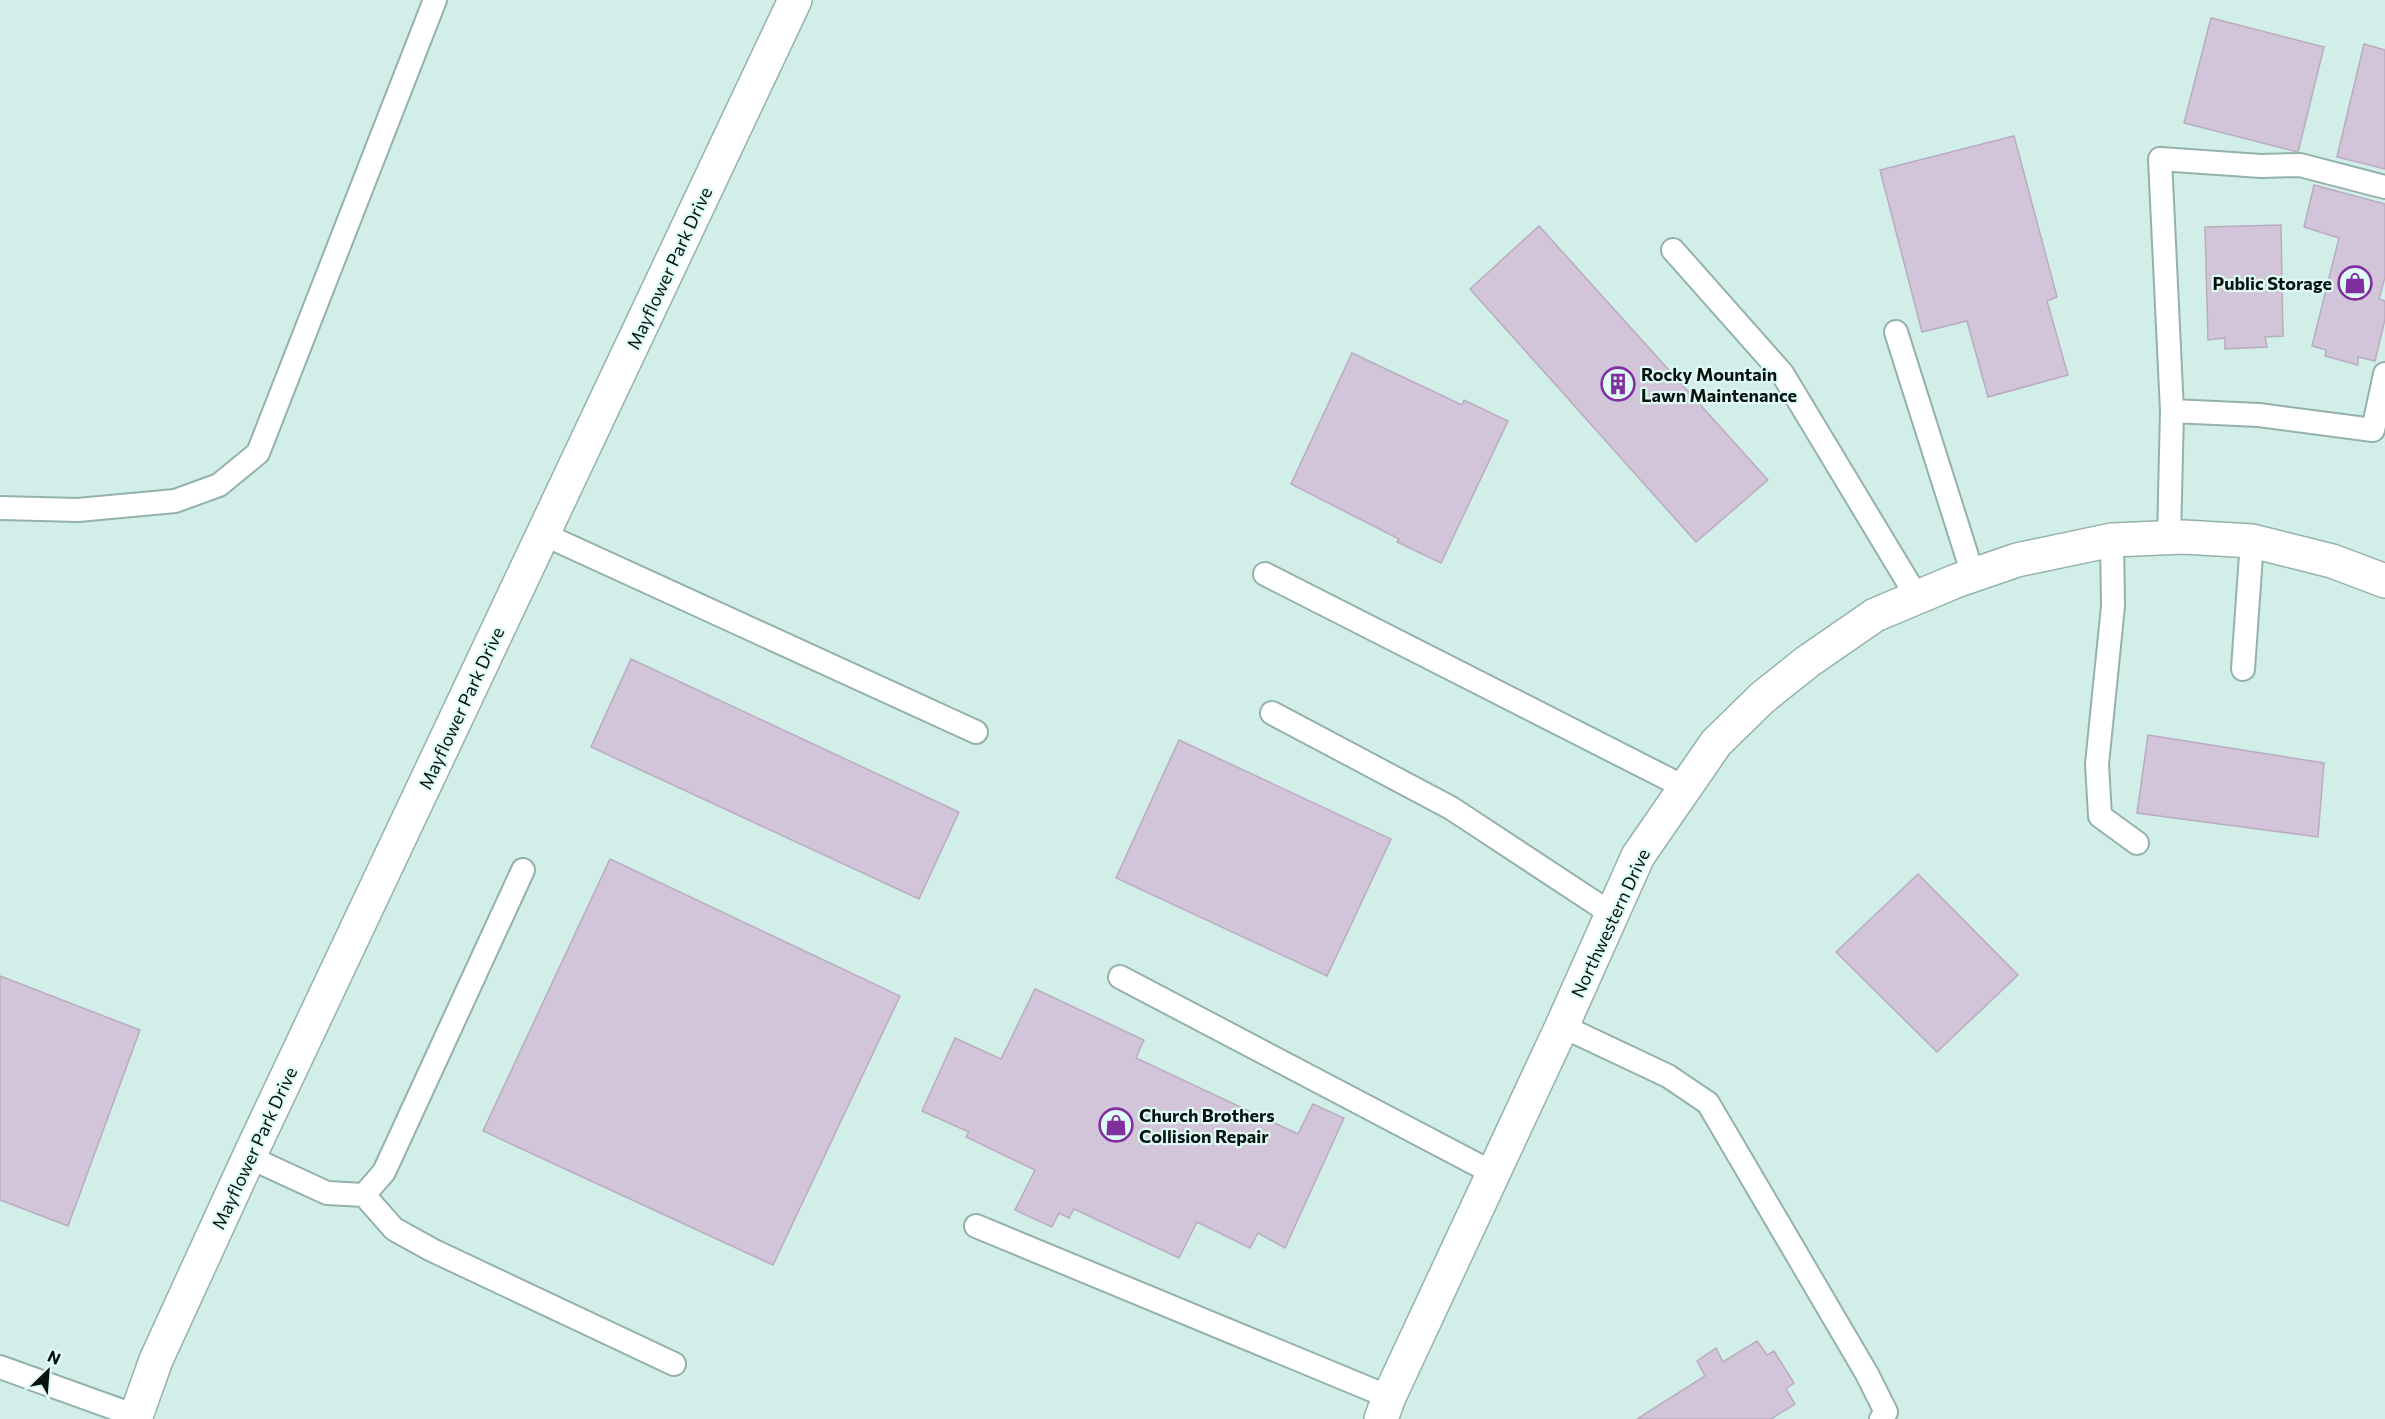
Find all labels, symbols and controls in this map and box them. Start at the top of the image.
street label: Mayflower Park Drive [622,183,716,353]
shop icon: Public Storage [2337,265,2373,301]
place label: Public Storage [2212,272,2332,294]
place label: Rocky Mountain Lawn Maintenance [1641,363,1797,406]
building icon: Rocky Mountain Lawn Maintenance [1600,366,1636,402]
street label: Mayflower Park Drive [414,623,508,793]
street label: Northwestern Drive [1566,845,1654,1001]
street label: Mayflower Park Drive [207,1063,301,1233]
place label: Church Brothers Collision Repair [1139,1104,1275,1147]
shop icon: Church Brothers Collision Repair [1098,1107,1134,1143]
north arrow [18,1341,78,1401]
text: N [45,1346,64,1368]

